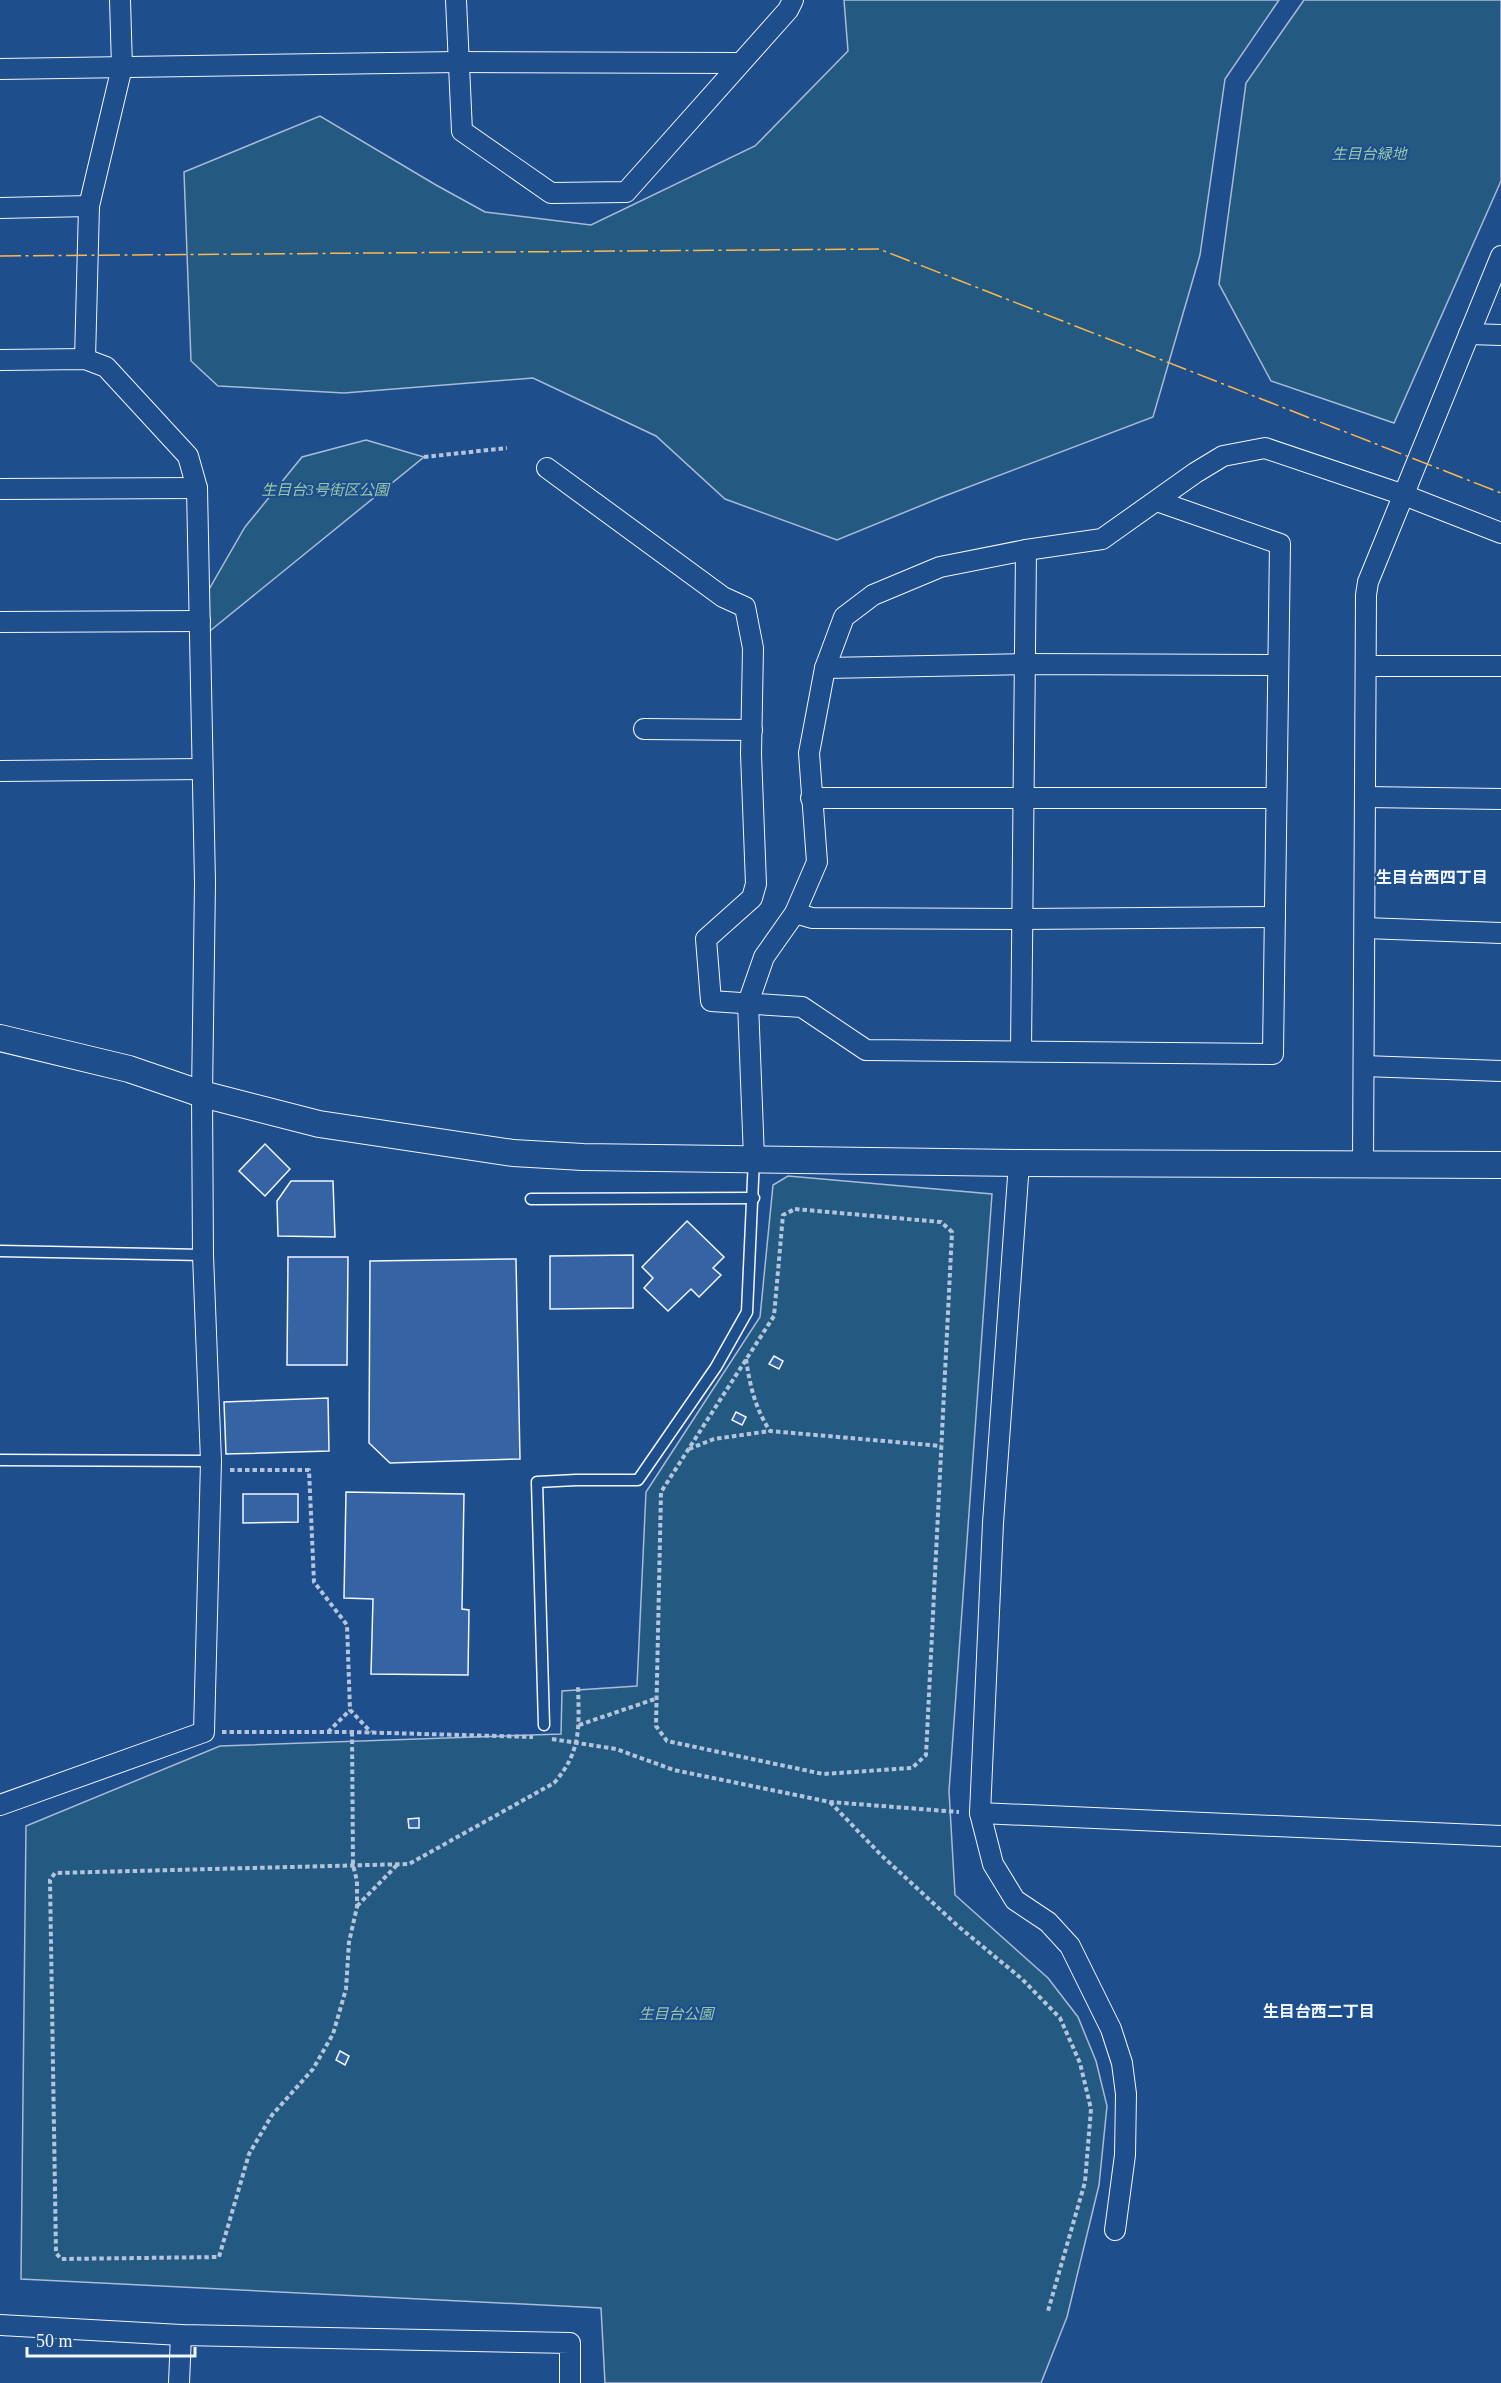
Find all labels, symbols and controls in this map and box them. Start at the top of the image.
park label: 生目台緑地 [1331,146,1408,162]
park label: 生目台3号街区公園 [261,482,391,498]
district label: 生目台西四丁目 [1376,869,1488,886]
district label: 生目台西二丁目 [1263,2003,1375,2020]
park label: 生目台公園 [638,2006,715,2022]
scale bar [27,2320,195,2358]
text: 50 m [36,2331,73,2351]

